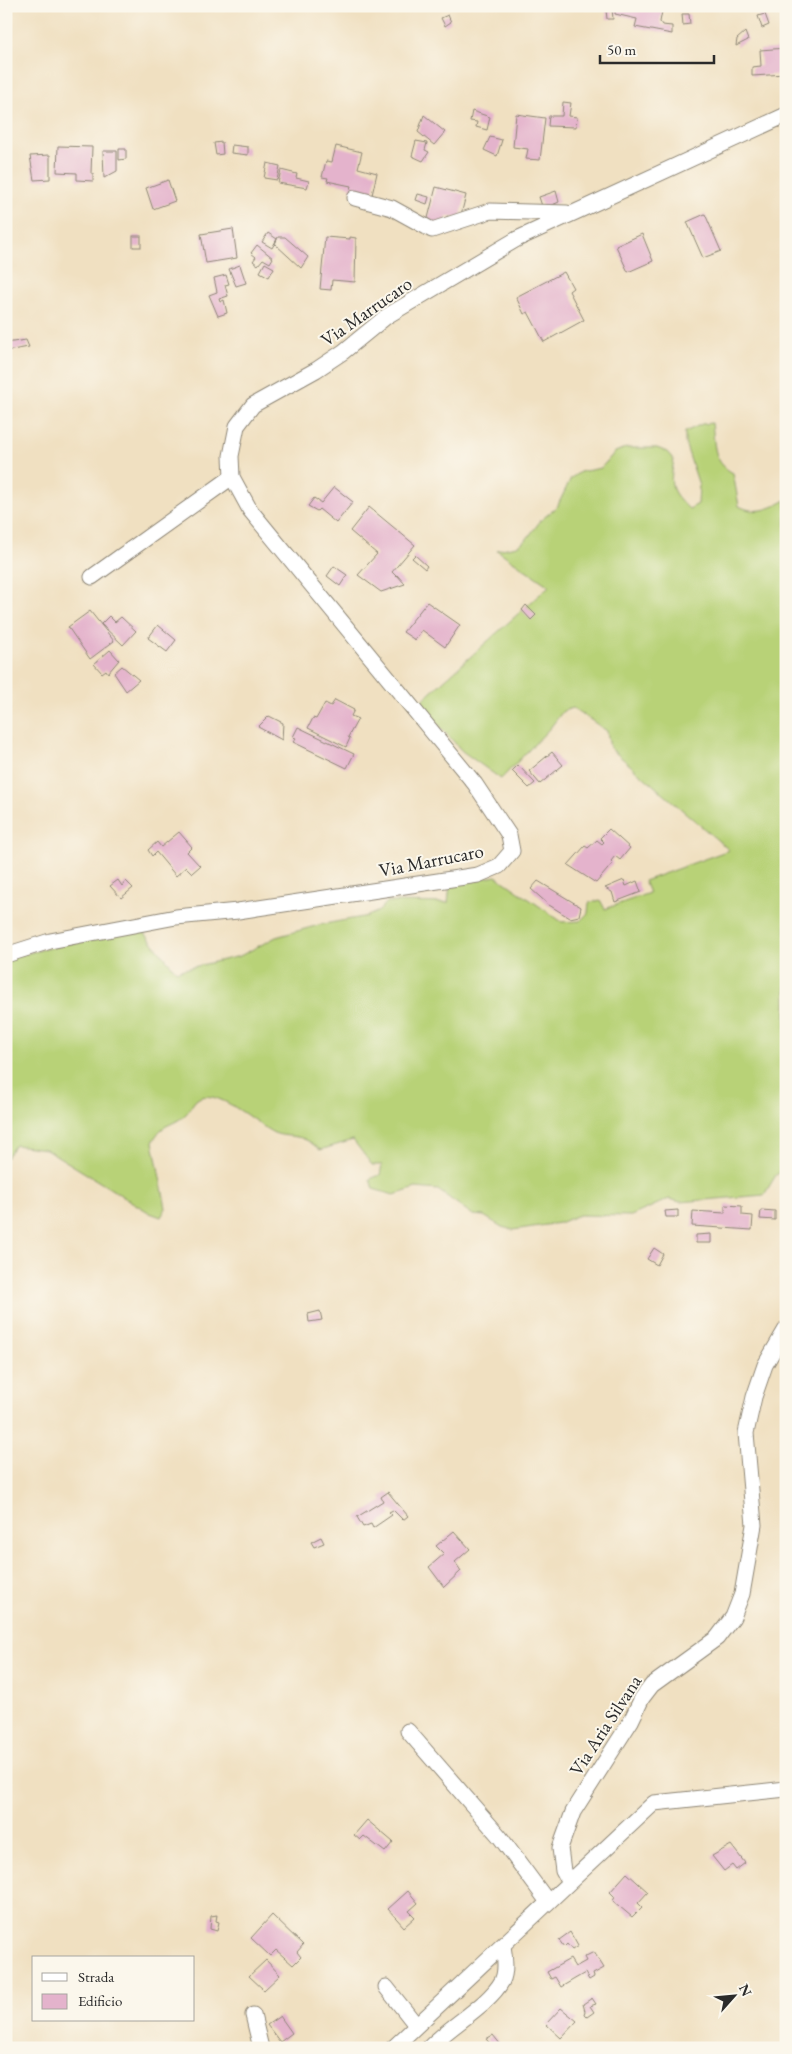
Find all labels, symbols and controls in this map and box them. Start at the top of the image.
scale bar [600,32,713,64]
text: 50 m [607,40,636,59]
street label: Via Marrucaro [316,271,417,352]
street label: Via Marrucaro [377,838,486,883]
street label: Via Aria Silvana [564,1670,648,1780]
legend [32,1956,195,2022]
text: Strada [78,1967,114,1986]
north arrow [710,1972,760,2022]
text: N [735,1981,756,2000]
text: Edificio [78,1991,122,2010]

